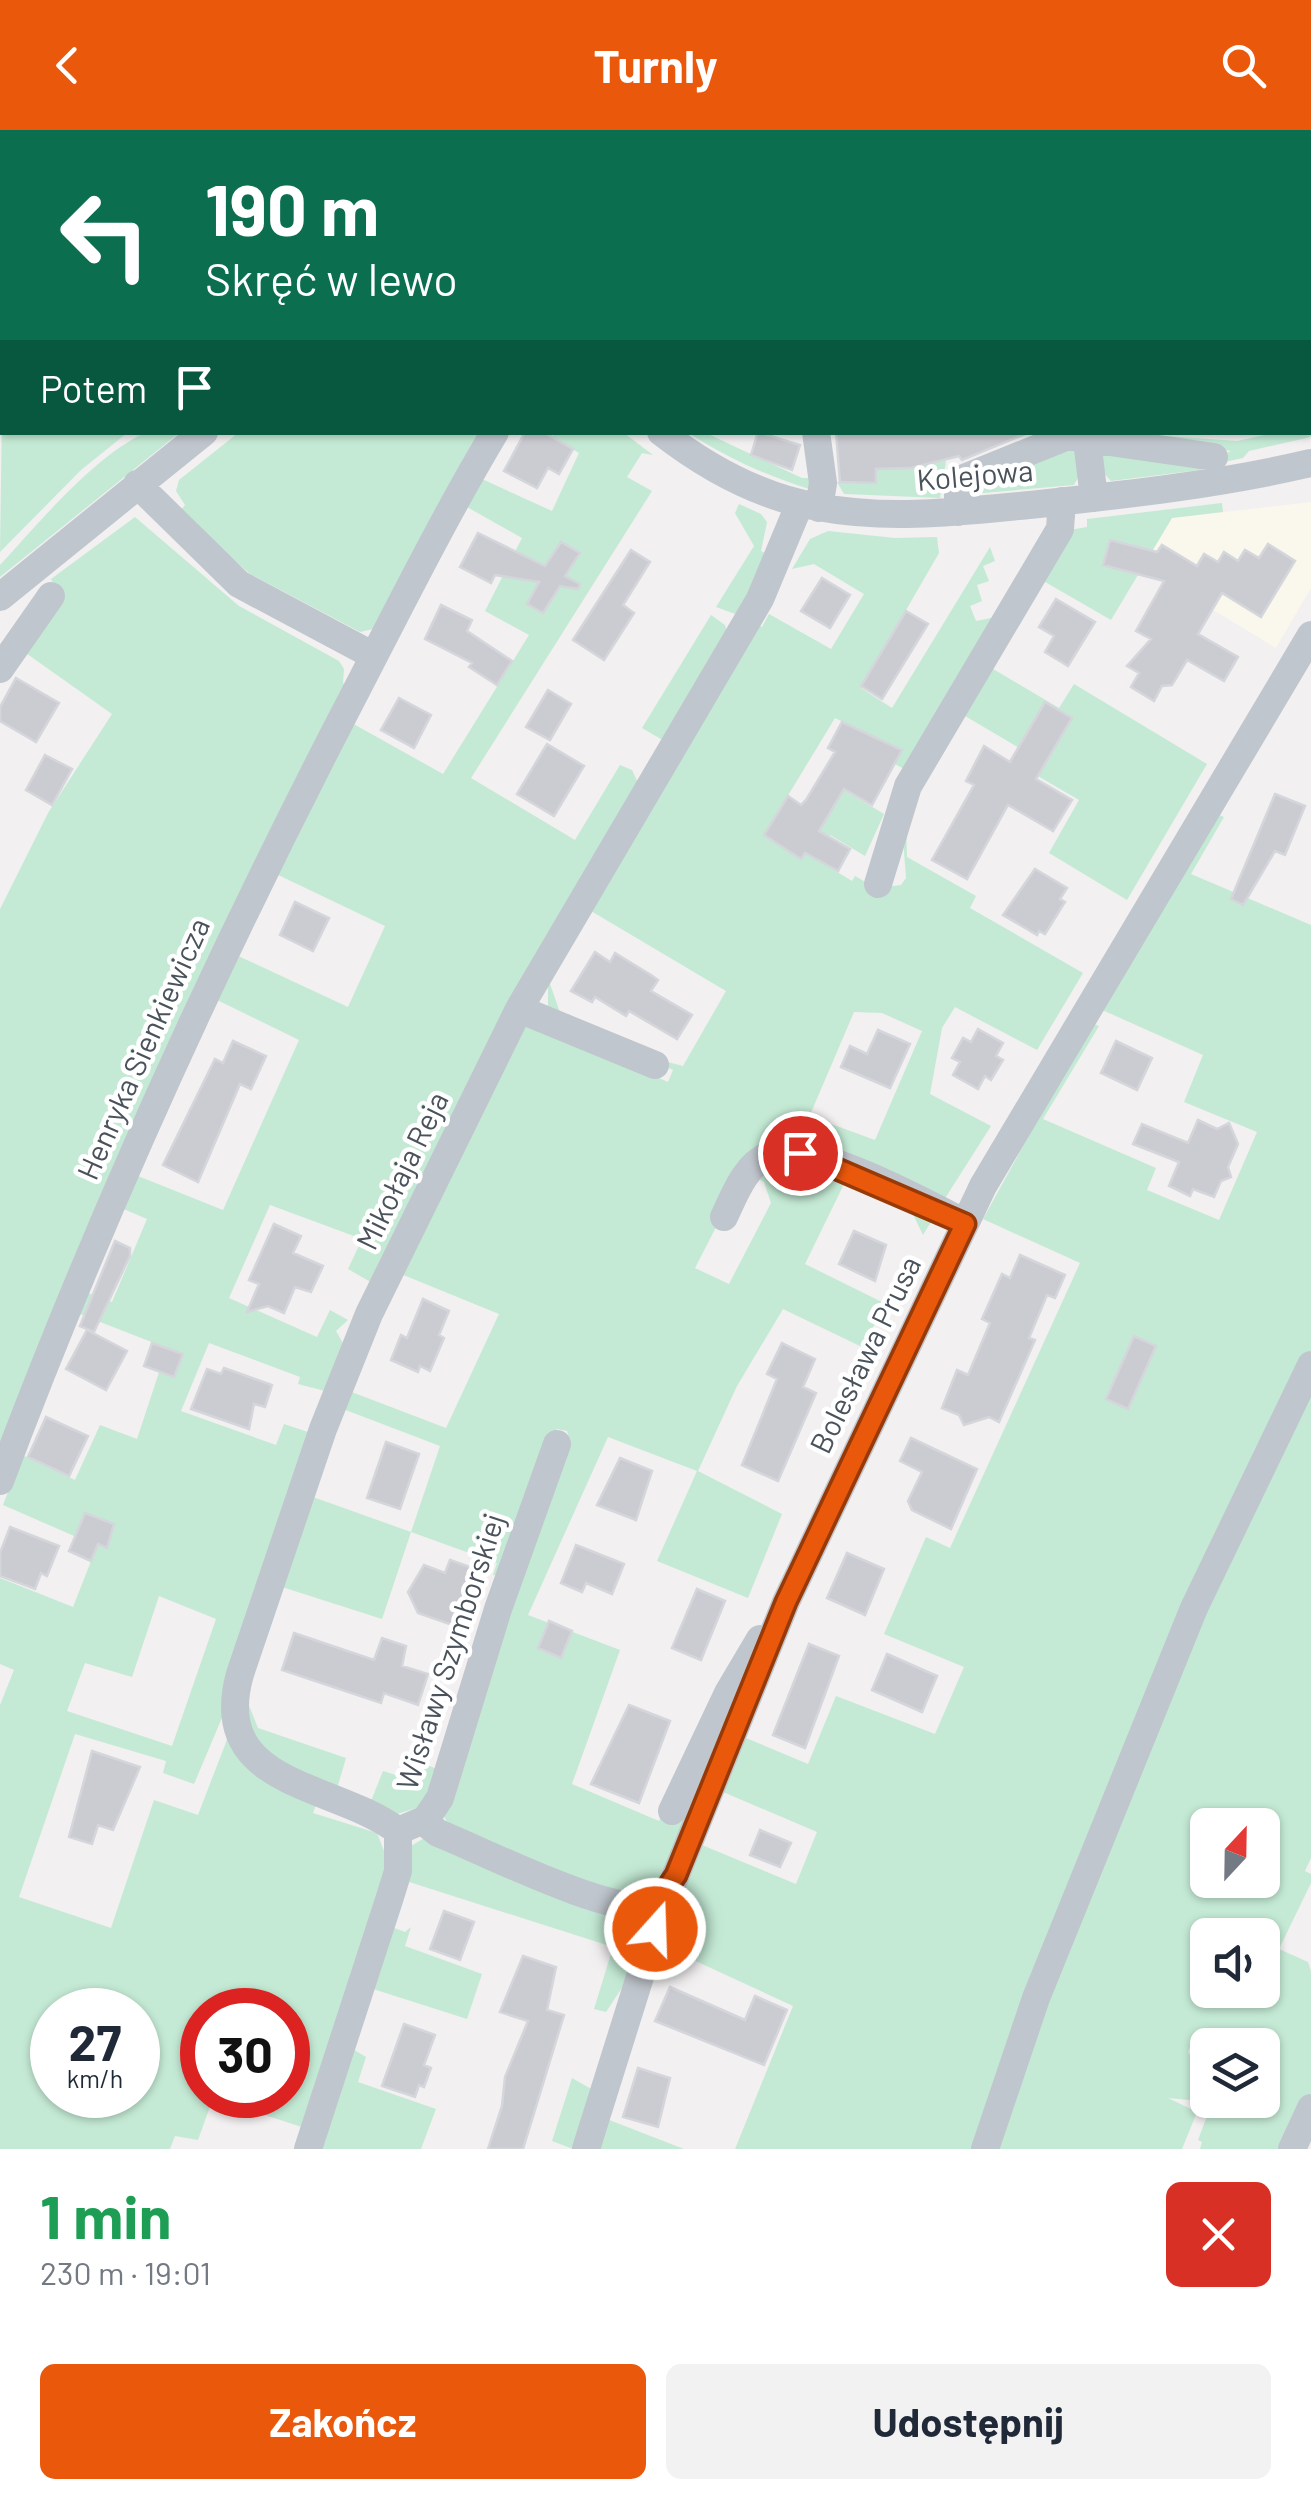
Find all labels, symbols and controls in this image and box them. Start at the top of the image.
icon: back [40,38,95,93]
text: Turnly [593,38,718,92]
icon: search [1216,38,1271,93]
text: 190 m [205,166,379,250]
icon: left [40,170,170,300]
text: Skręć w lewo [205,251,458,305]
icon: arrive [167,360,222,415]
text: Potem [40,365,147,411]
street label: Kolejowa [915,451,1035,497]
street label: Henryka Sienkiewicza [68,912,216,1185]
street label: Mikołaja Reja [348,1085,455,1255]
pin [758,1111,843,1196]
icon: arrive [773,1126,828,1181]
street label: Bolesława Prusa [801,1250,927,1459]
street label: Wisławy Szymborskiej [387,1509,511,1794]
north arrow [1190,1808,1280,1898]
map controls [1190,1808,1280,2118]
position arrow [603,1877,707,1981]
button: sound [1190,1918,1280,2008]
speed limit sign: 30 [180,1988,310,2118]
text: 27 [69,2011,121,2071]
button: layers [1190,2028,1280,2118]
text: km/h [67,2063,123,2093]
text: 1 min [40,2179,171,2251]
button: close [1166,2182,1271,2287]
text: 230 m · 19:01 [40,2253,211,2291]
button: Zakończ [40,2364,646,2479]
button: Udostępnij [666,2364,1271,2479]

